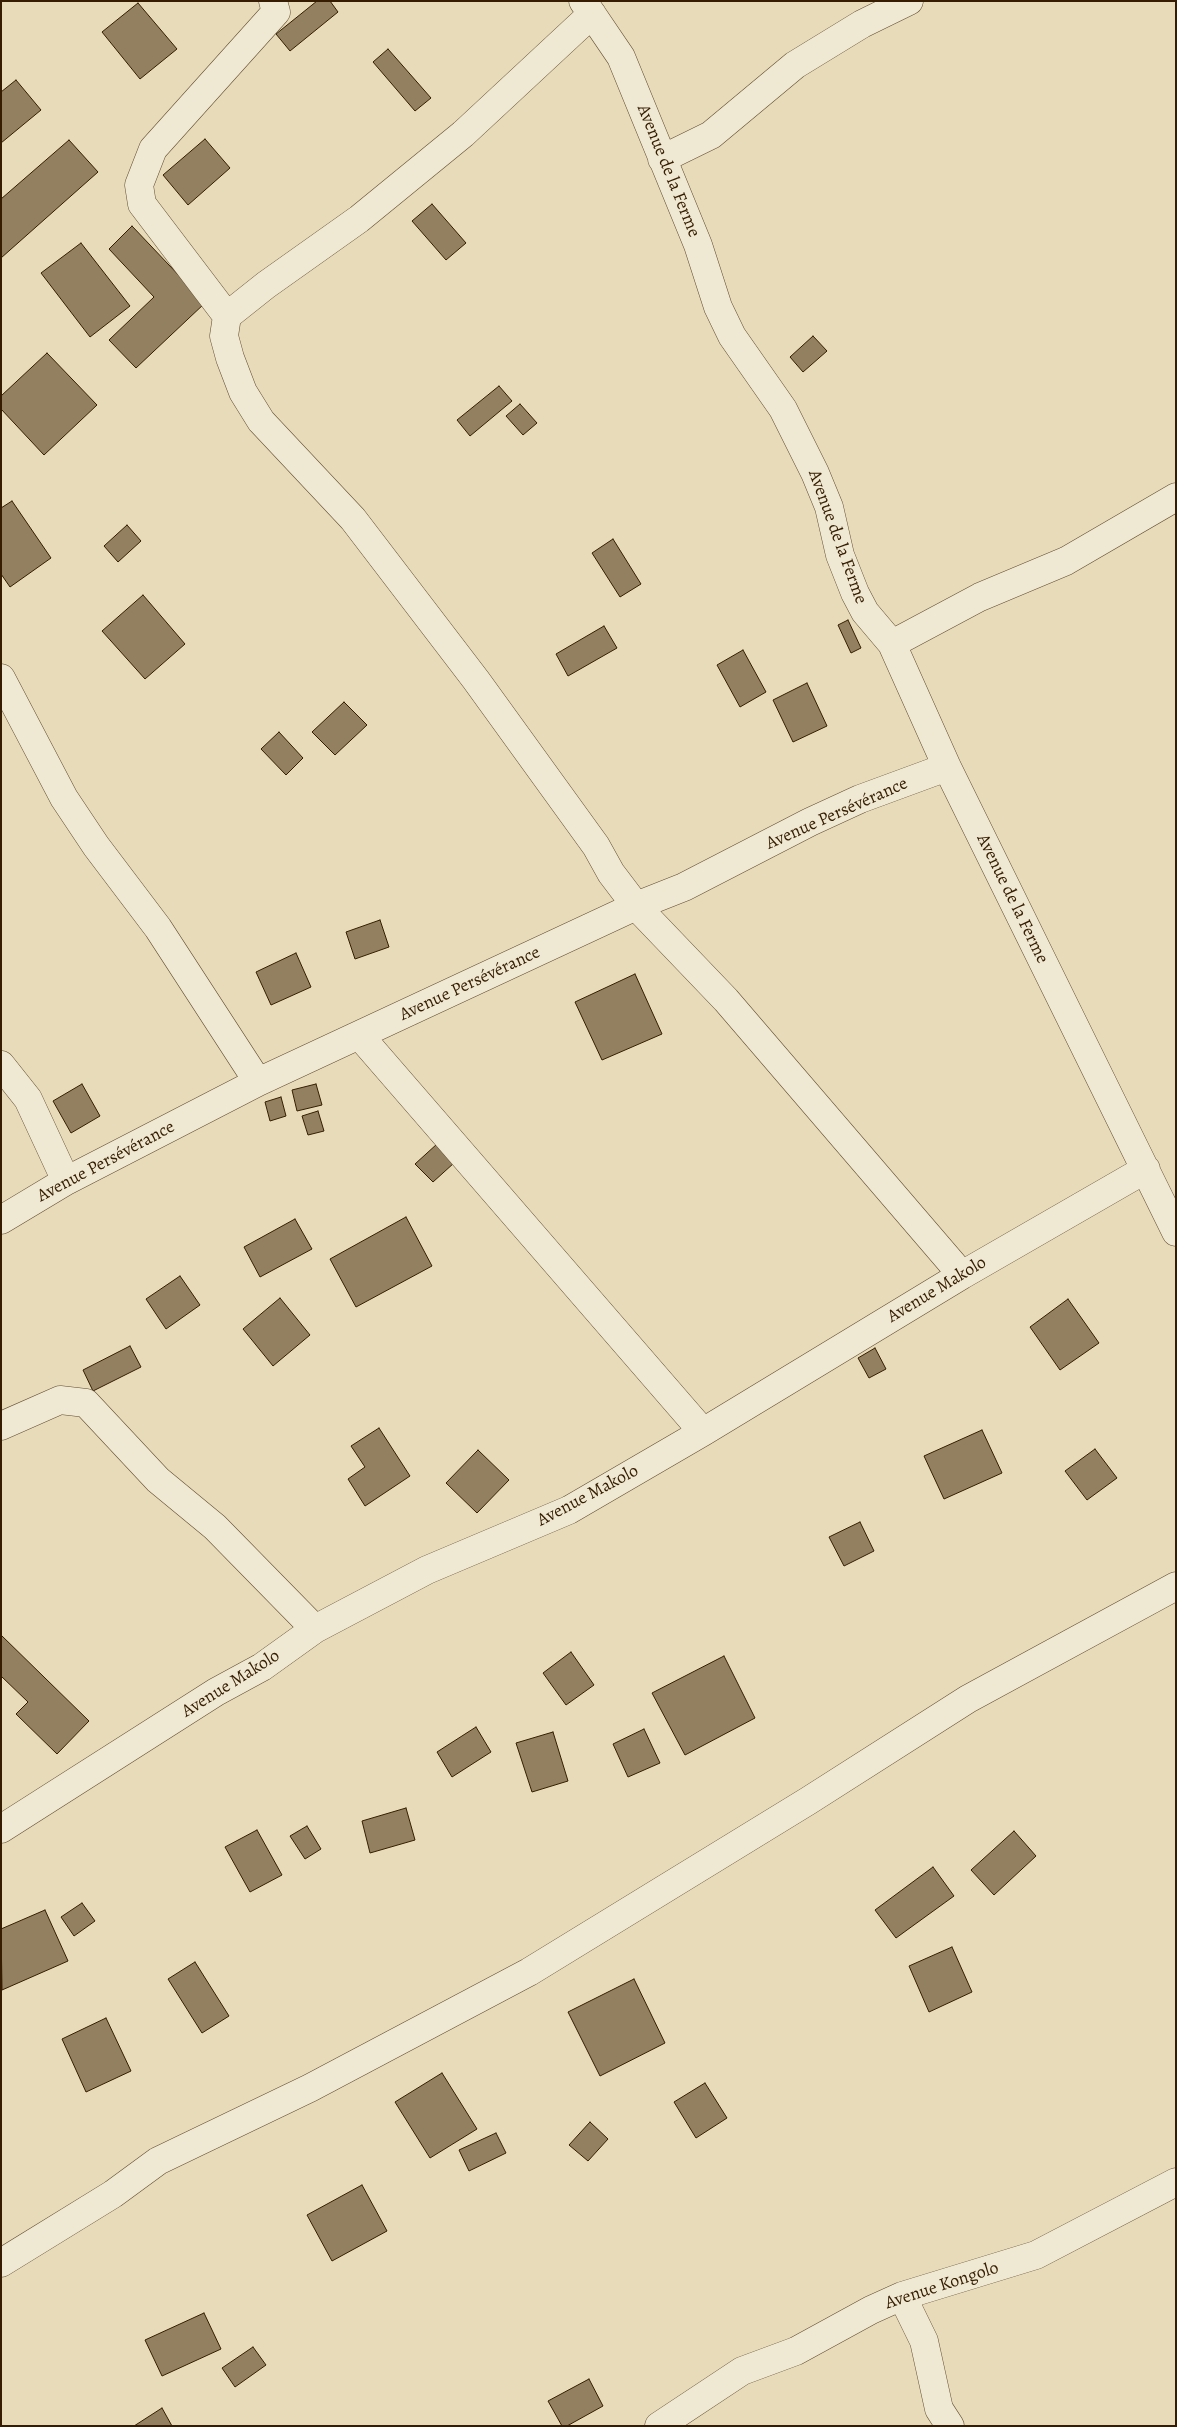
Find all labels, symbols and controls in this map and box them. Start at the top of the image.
street label: Avenue de la Ferme [632,101,704,241]
street label: Avenue de la Ferme [803,467,871,607]
street label: Avenue Persévérance [763,773,911,855]
street label: Avenue de la Ferme [971,831,1053,967]
street label: Avenue Persévérance [396,942,544,1026]
street label: Avenue Persévérance [34,1117,178,1207]
street label: Avenue Makolo [884,1252,990,1328]
street label: Avenue Makolo [534,1460,642,1532]
street label: Avenue Makolo [178,1645,284,1723]
street label: Avenue Kongolo [883,2257,1001,2315]

